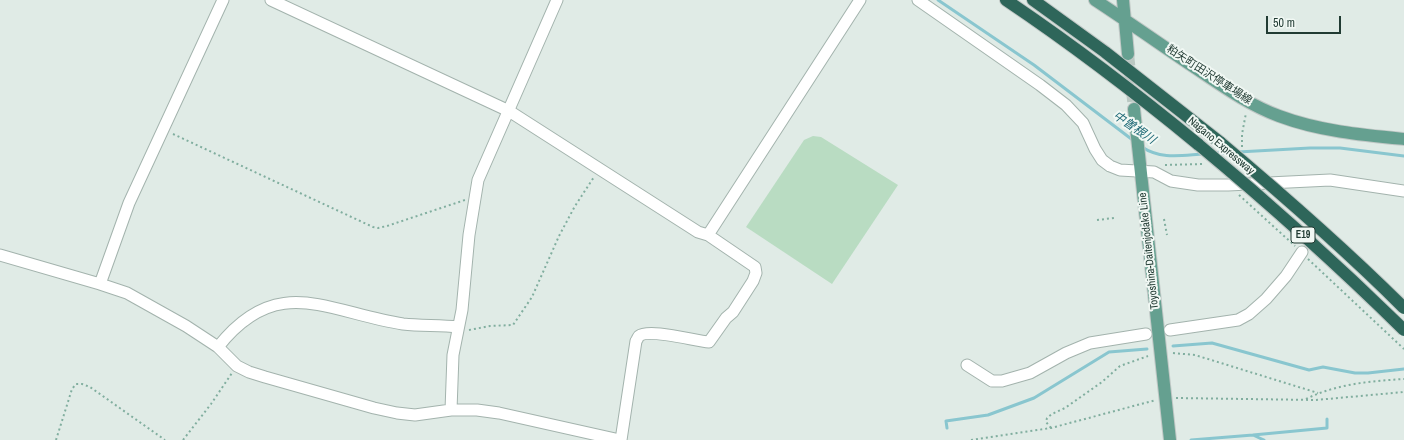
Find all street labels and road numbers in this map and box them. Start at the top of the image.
street label: 粕矢町田沢停車場線 [1164,43,1254,107]
street label: Nagano Expressway [1185,114,1257,178]
street label: Toyoshina-Daitenjodake Line [1136,192,1162,310]
road number: E19 [1291,227,1315,243]

